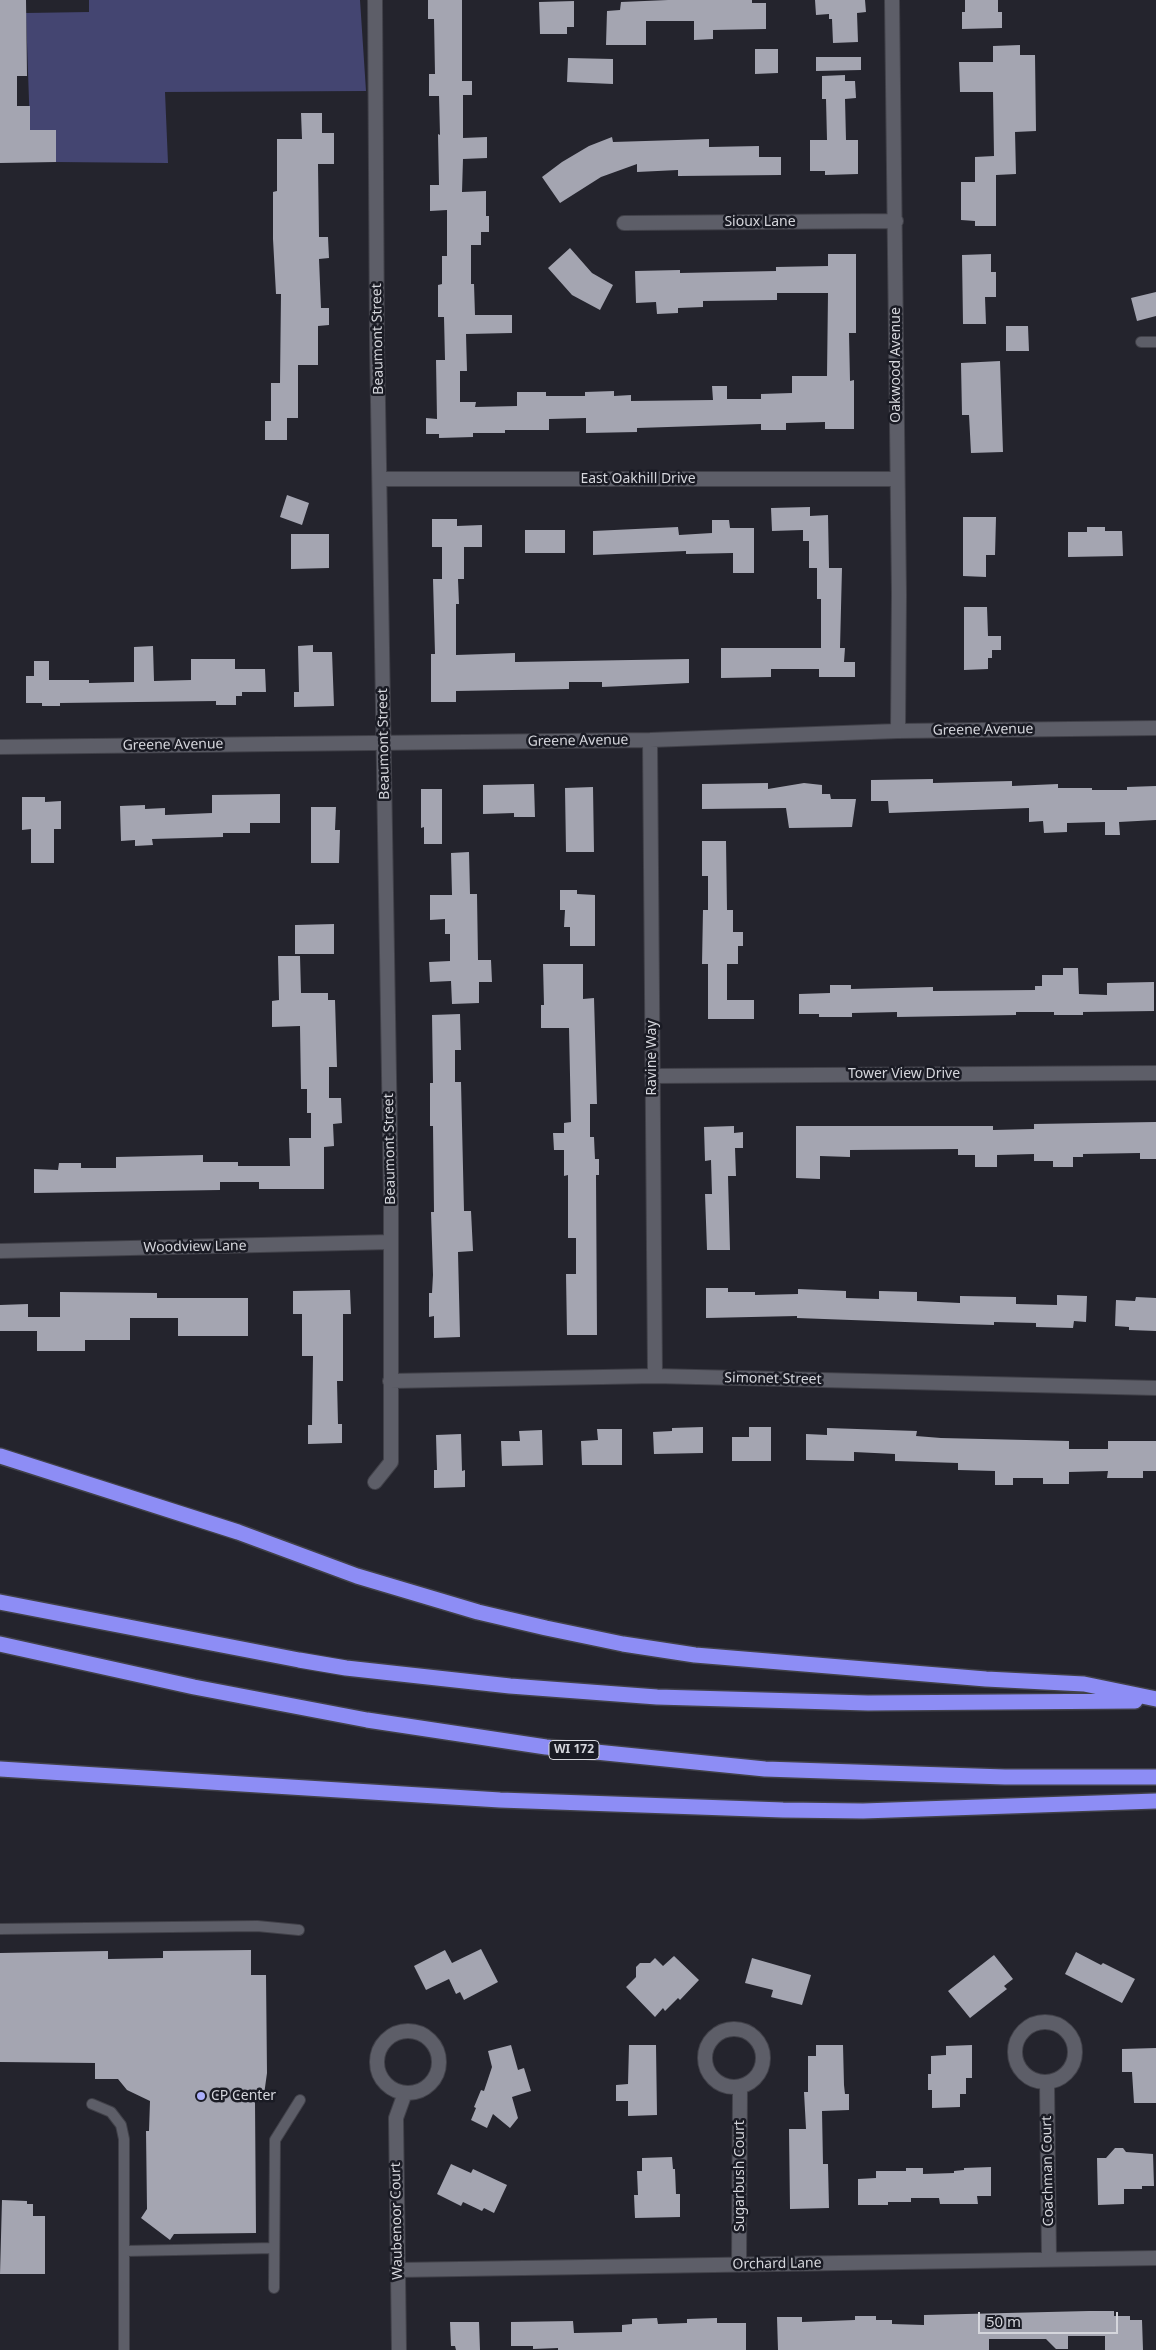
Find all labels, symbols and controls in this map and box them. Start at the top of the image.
street label: Sioux Lane [724,214,796,230]
street label: Beaumont Street [369,283,387,395]
street label: Oakwood Avenue [888,307,904,423]
street label: East Oakhill Drive [580,471,696,487]
street label: Beaumont Street [375,688,393,800]
street label: Greene Avenue [932,721,1034,739]
street label: Greene Avenue [527,732,629,750]
street label: Greene Avenue [122,736,224,754]
street label: Ravine Way [644,1020,660,1096]
street label: Tower View Drive [848,1066,960,1082]
street label: Beaumont Street [381,1093,399,1205]
street label: Woodview Lane [143,1238,247,1256]
street label: Simonet Street [724,1370,822,1388]
road number: WI 172 [549,1740,599,1760]
place label: CP Center [211,2088,276,2104]
marker: CP Center [195,2090,207,2102]
street label: Coachman Court [1039,2116,1057,2226]
street label: Sugarbush Court [732,2120,748,2232]
street label: Waubenoor Court [388,2162,406,2280]
street label: Orchard Lane [732,2255,822,2273]
scale bar [981,2302,1121,2334]
text: 50 m [986,2311,1021,2331]

